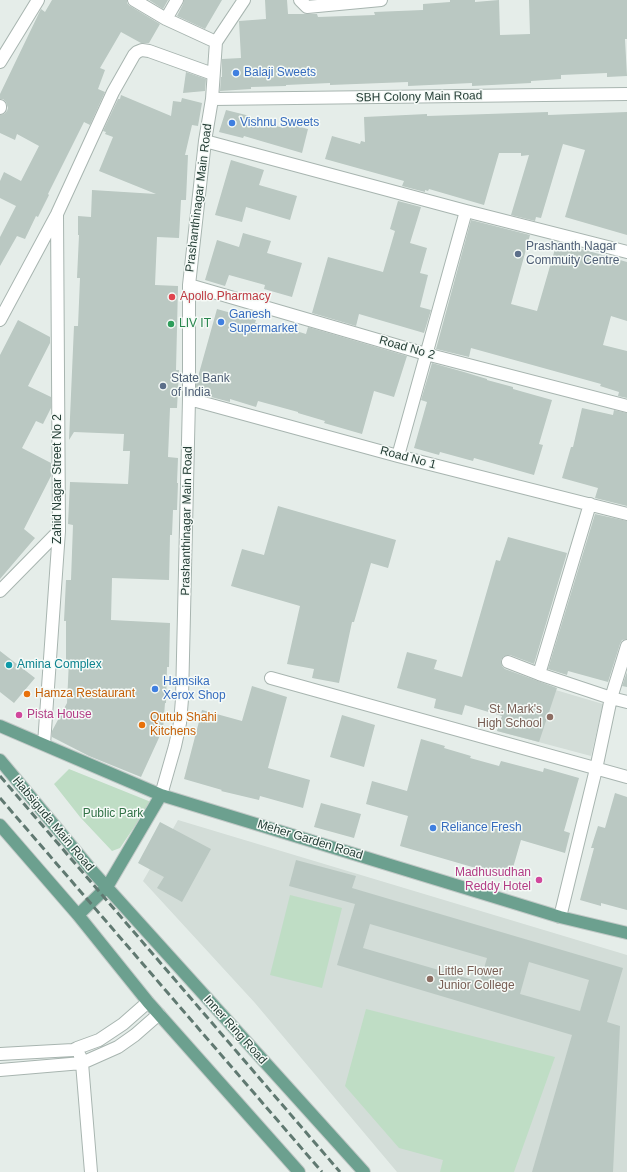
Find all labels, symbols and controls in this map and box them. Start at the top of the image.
place label: Balaji Sweets [244,66,316,80]
marker: Balaji Sweets [231,68,241,78]
street label: SBH Colony Main Road [356,89,482,105]
place label: Vishnu Sweets [240,116,319,130]
marker: Vishnu Sweets [227,118,237,128]
street label: Prashanthinagar Main Road [183,123,215,273]
place label: Prashanth Nagar Commuity Centre [526,240,619,268]
marker: Prashanth Nagar Commuity Centre [513,249,523,259]
place label: Apollo Pharmacy [180,290,271,304]
marker: Apollo Pharmacy [167,292,177,302]
place label: Ganesh Supermarket [229,308,298,336]
place label: LIV IT [179,317,211,331]
marker: Ganesh Supermarket [216,317,226,327]
marker: LIV IT [166,319,176,329]
street label: Road No 2 [377,333,437,363]
place label: State Bank of India [171,372,230,400]
marker: State Bank of India [158,381,168,391]
street label: Zahid Nagar Street No 2 [51,414,65,544]
street label: Road No 1 [378,444,438,472]
street label: Prashanthinagar Main Road [178,446,196,596]
place label: Amina Complex [17,658,102,672]
marker: Amina Complex [4,660,14,670]
place label: Hamsika Xerox Shop [163,675,226,703]
marker: Hamsika Xerox Shop [150,684,160,694]
place label: Hamza Restaurant [35,687,135,701]
marker: Hamza Restaurant [22,689,32,699]
place label: St. Mark's High School [477,703,542,731]
place label: Pista House [27,708,92,722]
marker: Pista House [14,710,24,720]
place label: Qutub Shahi Kitchens [150,711,217,739]
marker: St. Mark's High School [545,712,555,722]
marker: Qutub Shahi Kitchens [137,720,147,730]
street label: Habsiguda Main Road [9,774,97,874]
park label: Public Park [83,807,143,821]
street label: Meher Garden Road [256,817,364,863]
place label: Reliance Fresh [441,821,522,835]
marker: Reliance Fresh [428,823,438,833]
place label: Madhusudhan Reddy Hotel [455,866,531,894]
marker: Madhusudhan Reddy Hotel [534,875,544,885]
place label: Little Flower Junior College [438,965,515,993]
marker: Little Flower Junior College [425,974,435,984]
street label: Inner Ring Road [200,993,270,1067]

